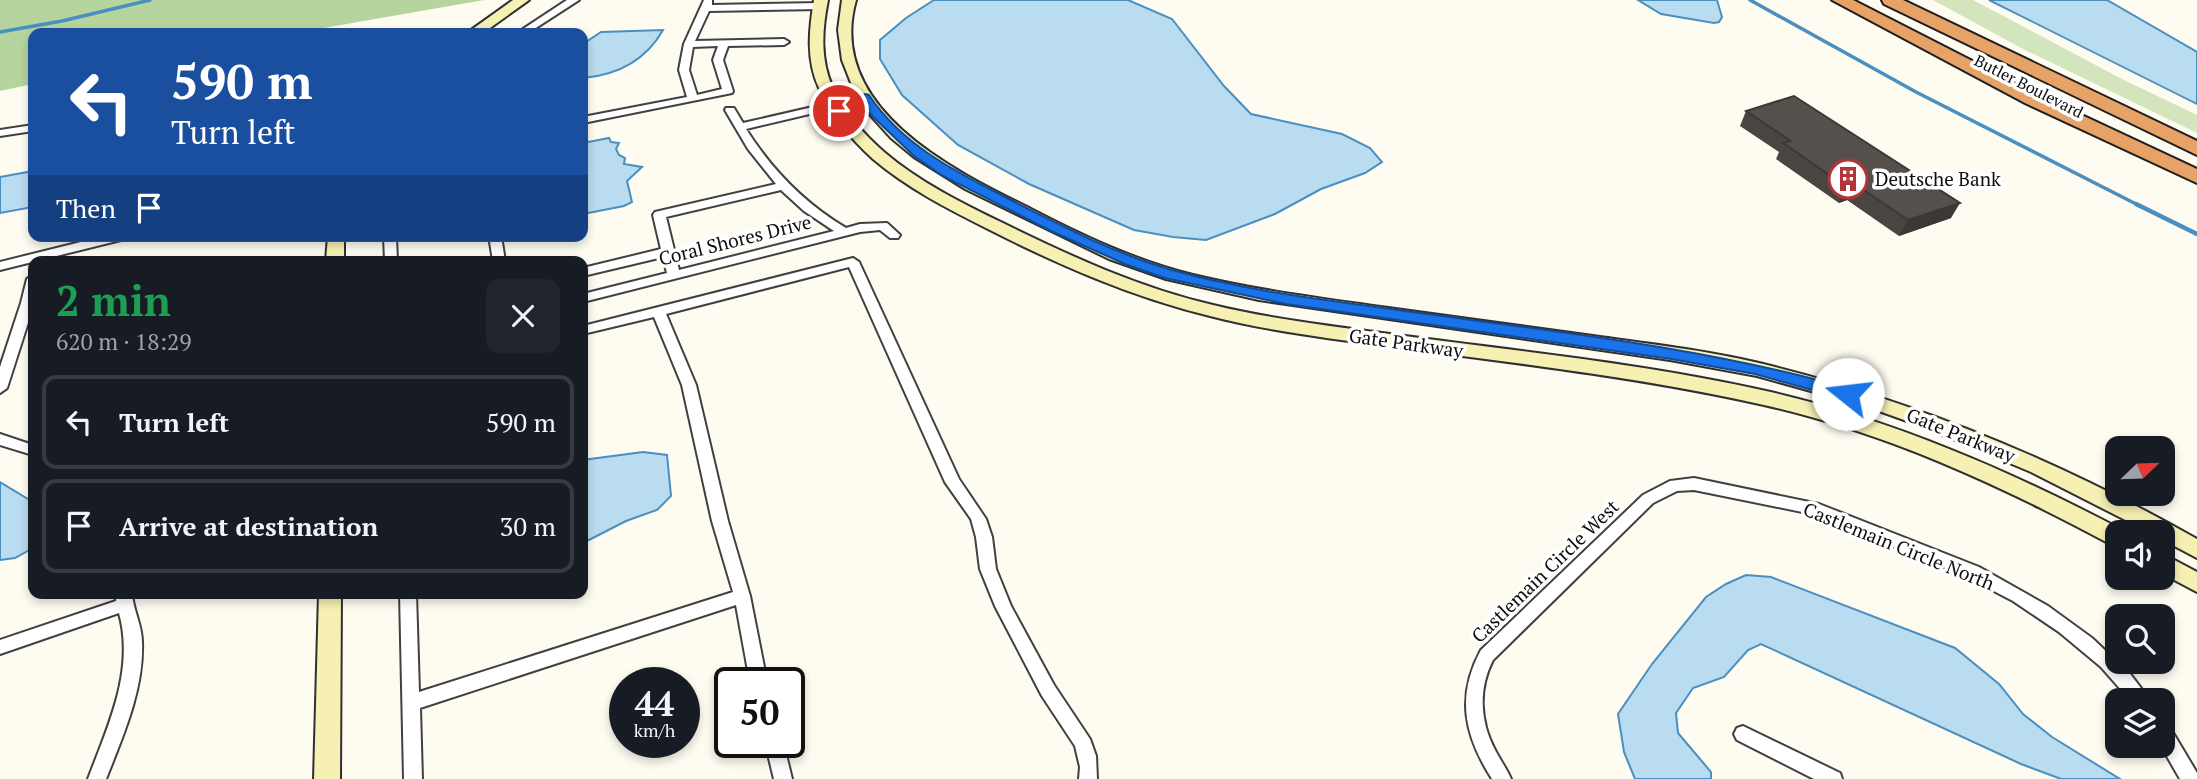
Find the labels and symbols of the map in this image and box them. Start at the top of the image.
street label: Butler Boulevard [1971,49,2087,123]
pin [809,81,869,141]
building icon: Deutsche Bank [1827,158,1869,200]
place label: Deutsche Bank [1875,166,2001,191]
street label: Coral Shores Drive [656,208,814,271]
street label: Gate Parkway [1347,322,1465,363]
position arrow [1811,357,1885,431]
street label: Gate Parkway [1903,401,2020,468]
north arrow [2105,436,2175,506]
street label: Castlemain Circle West [1466,494,1624,647]
street label: Castlemain Circle North [1800,496,1998,595]
speed limit sign: 50 [714,667,805,758]

